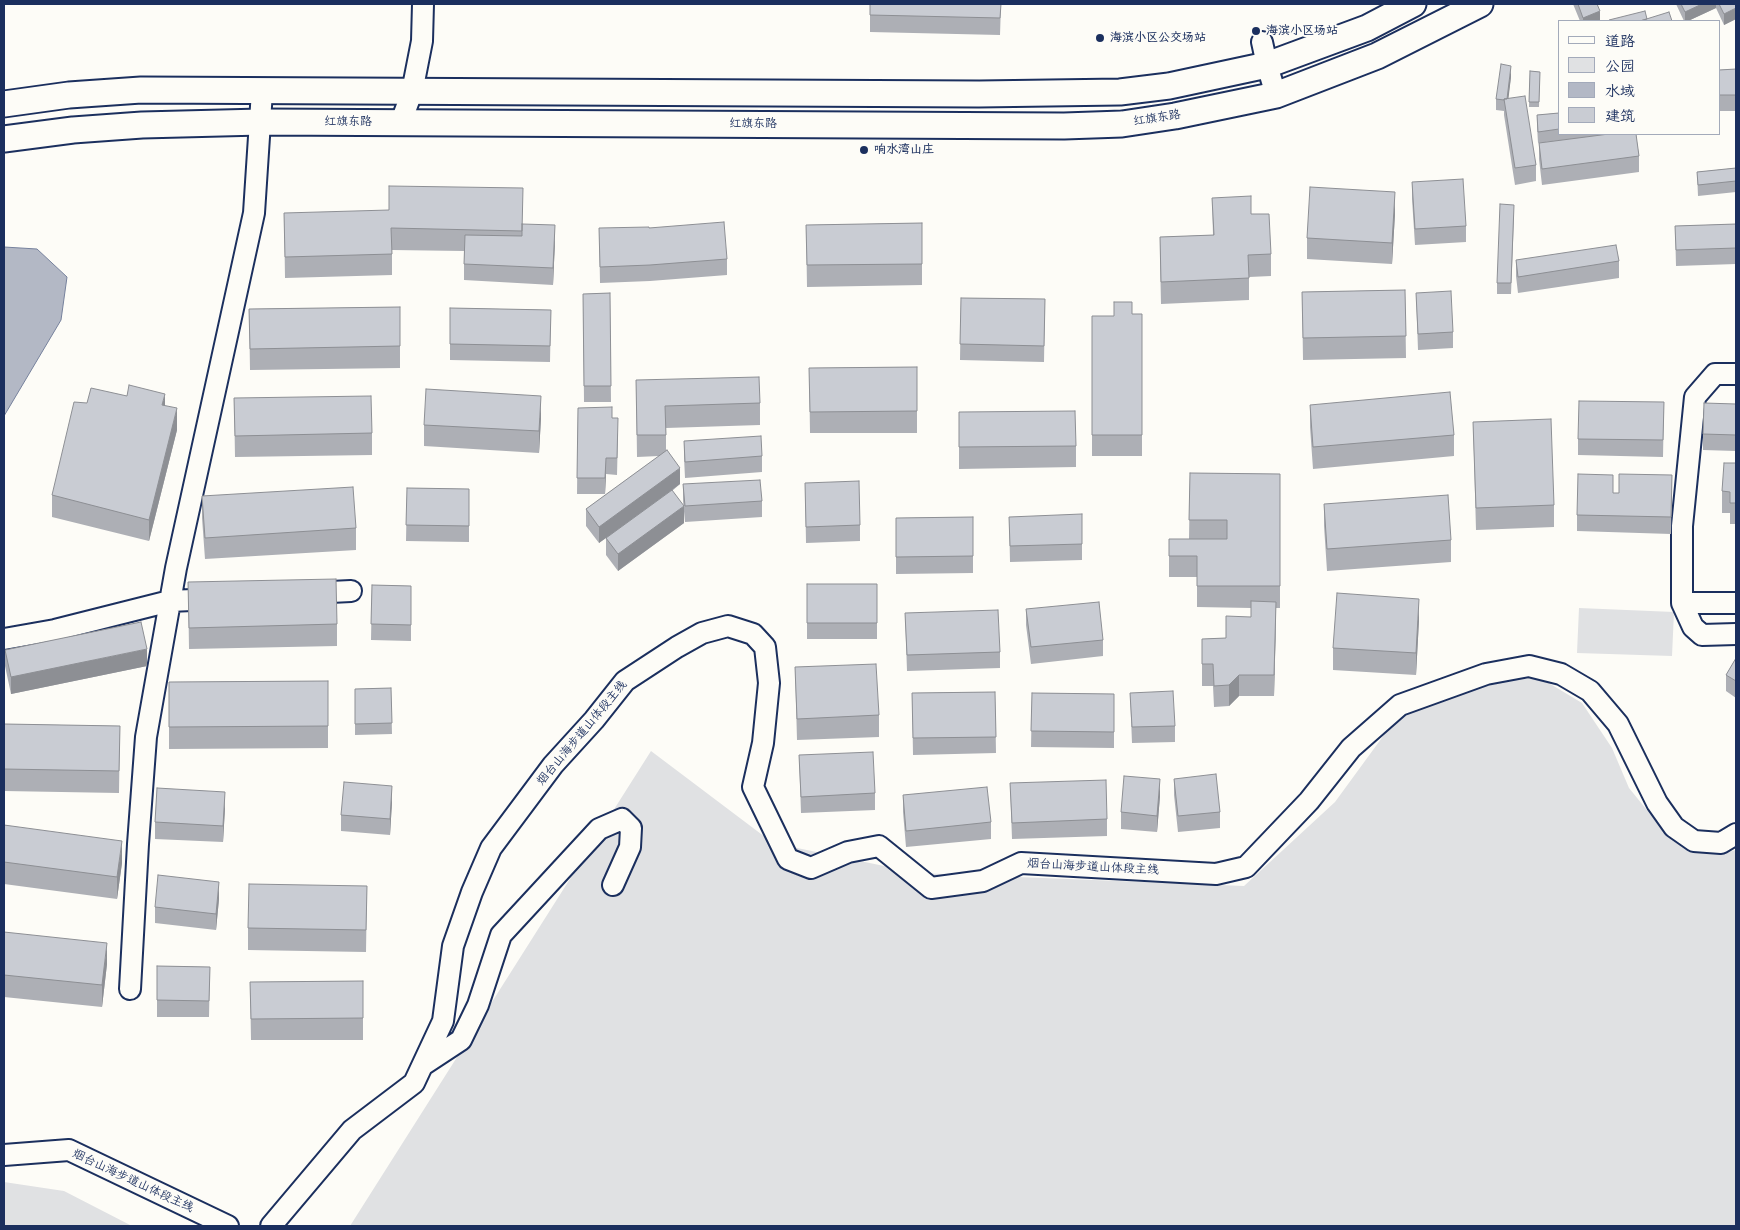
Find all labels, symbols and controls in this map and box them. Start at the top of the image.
legend [1558,20,1720,135]
place label: 海滨小区场站 [1266,24,1338,38]
marker: 海滨小区场站 [1250,25,1262,37]
text: 道路 [1605,28,1635,51]
place label: 海滨小区公交场站 [1110,31,1206,45]
marker: 海滨小区公交场站 [1094,32,1106,44]
text: 公园 [1605,53,1635,76]
text: 水域 [1605,78,1635,101]
text: 建筑 [1605,103,1635,126]
street label: 红旗东路 [1132,107,1182,129]
street label: 红旗东路 [324,115,372,129]
street label: 红旗东路 [729,117,777,131]
place label: 响水湾山庄 [874,143,934,157]
marker: 响水湾山庄 [858,144,870,156]
street label: 烟台山海步道山体段主线 [534,678,630,788]
street label: 烟台山海步道山体段主线 [1027,856,1159,878]
street label: 烟台山海步道山体段主线 [70,1147,196,1215]

